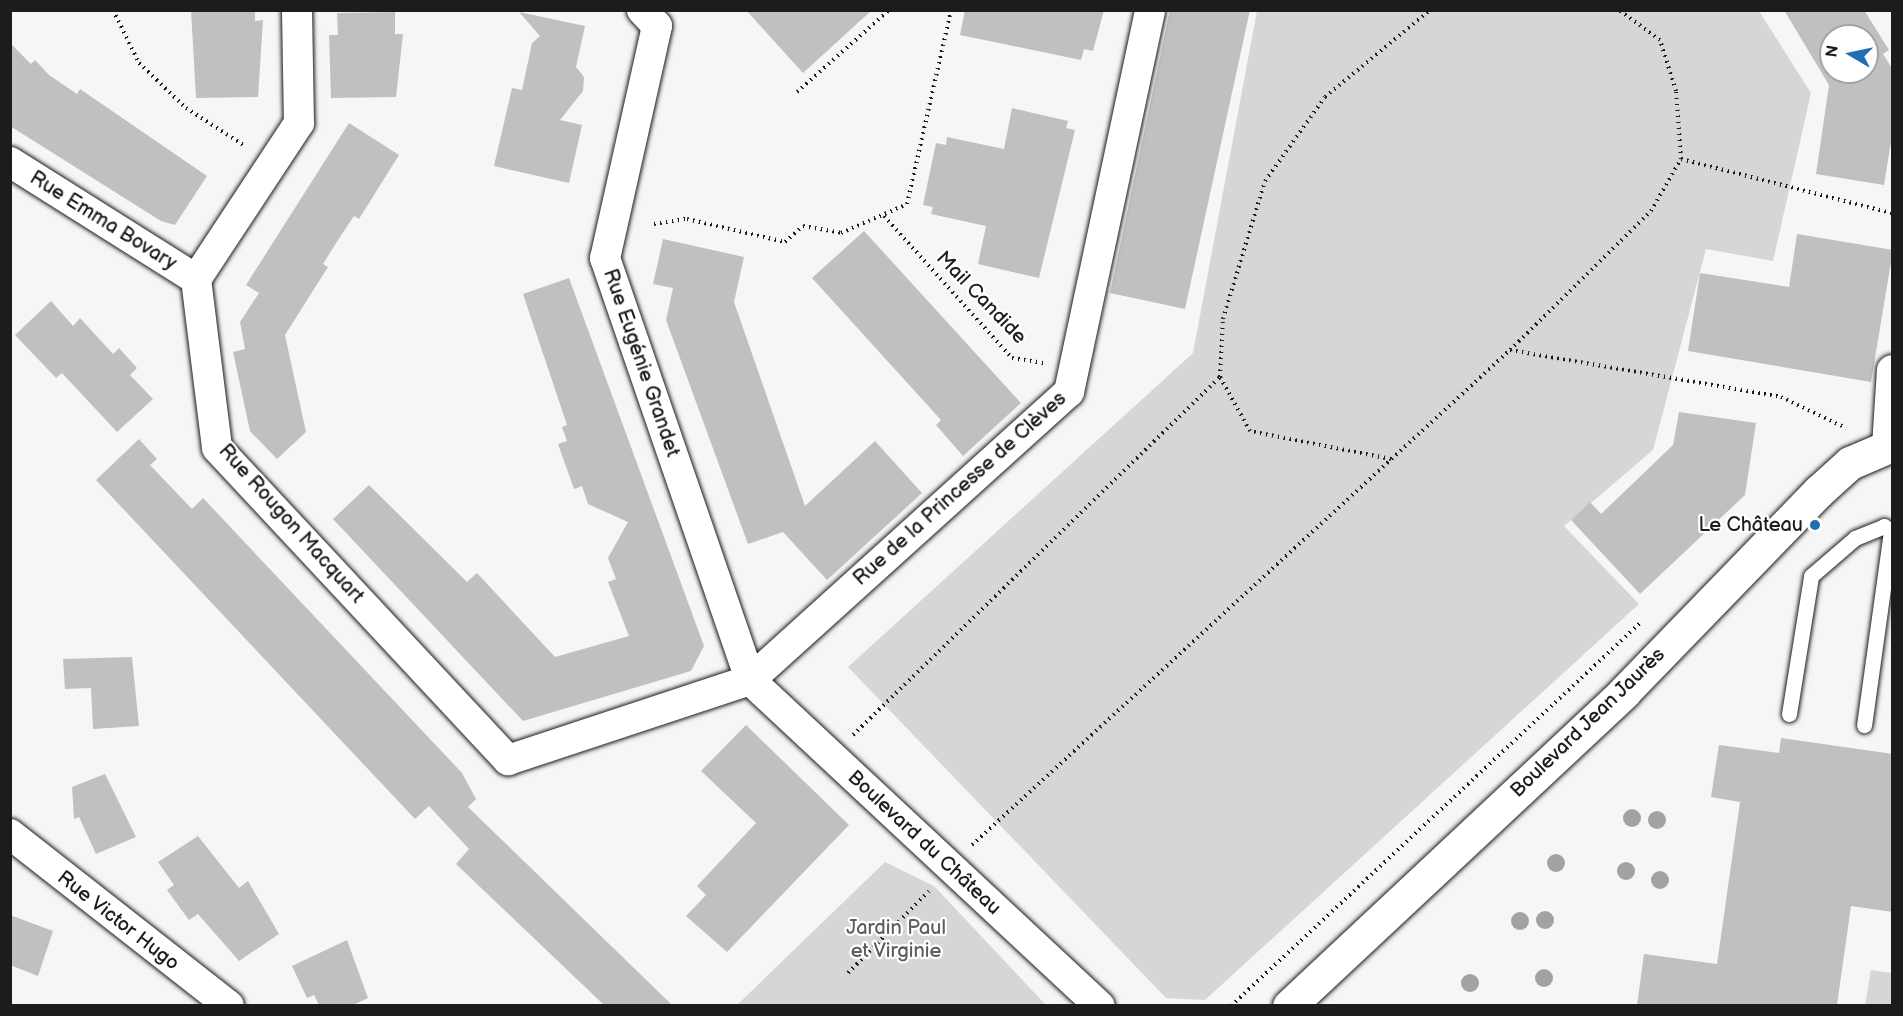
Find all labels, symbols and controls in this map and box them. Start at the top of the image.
north arrow [1819,24,1879,84]
text: N [1822,44,1843,59]
street label: Rue Emma Bovary [25,166,181,276]
street label: Mail Candide [931,247,1031,349]
street label: Rue Eugénie Grandet [598,266,684,460]
street label: Rue de la Princesse de Clèves [849,387,1071,591]
street label: Rue Rougon Macquart [213,440,369,608]
place label: Le Château [1698,513,1803,537]
marker: Le Château [1808,518,1822,532]
street label: Boulevard Jean Jaurès [1505,642,1671,804]
street label: Boulevard du Château [842,766,1006,920]
street label: Rue Victor Hugo [52,866,184,976]
park label: Jardin Paul et Virginie [846,917,946,964]

